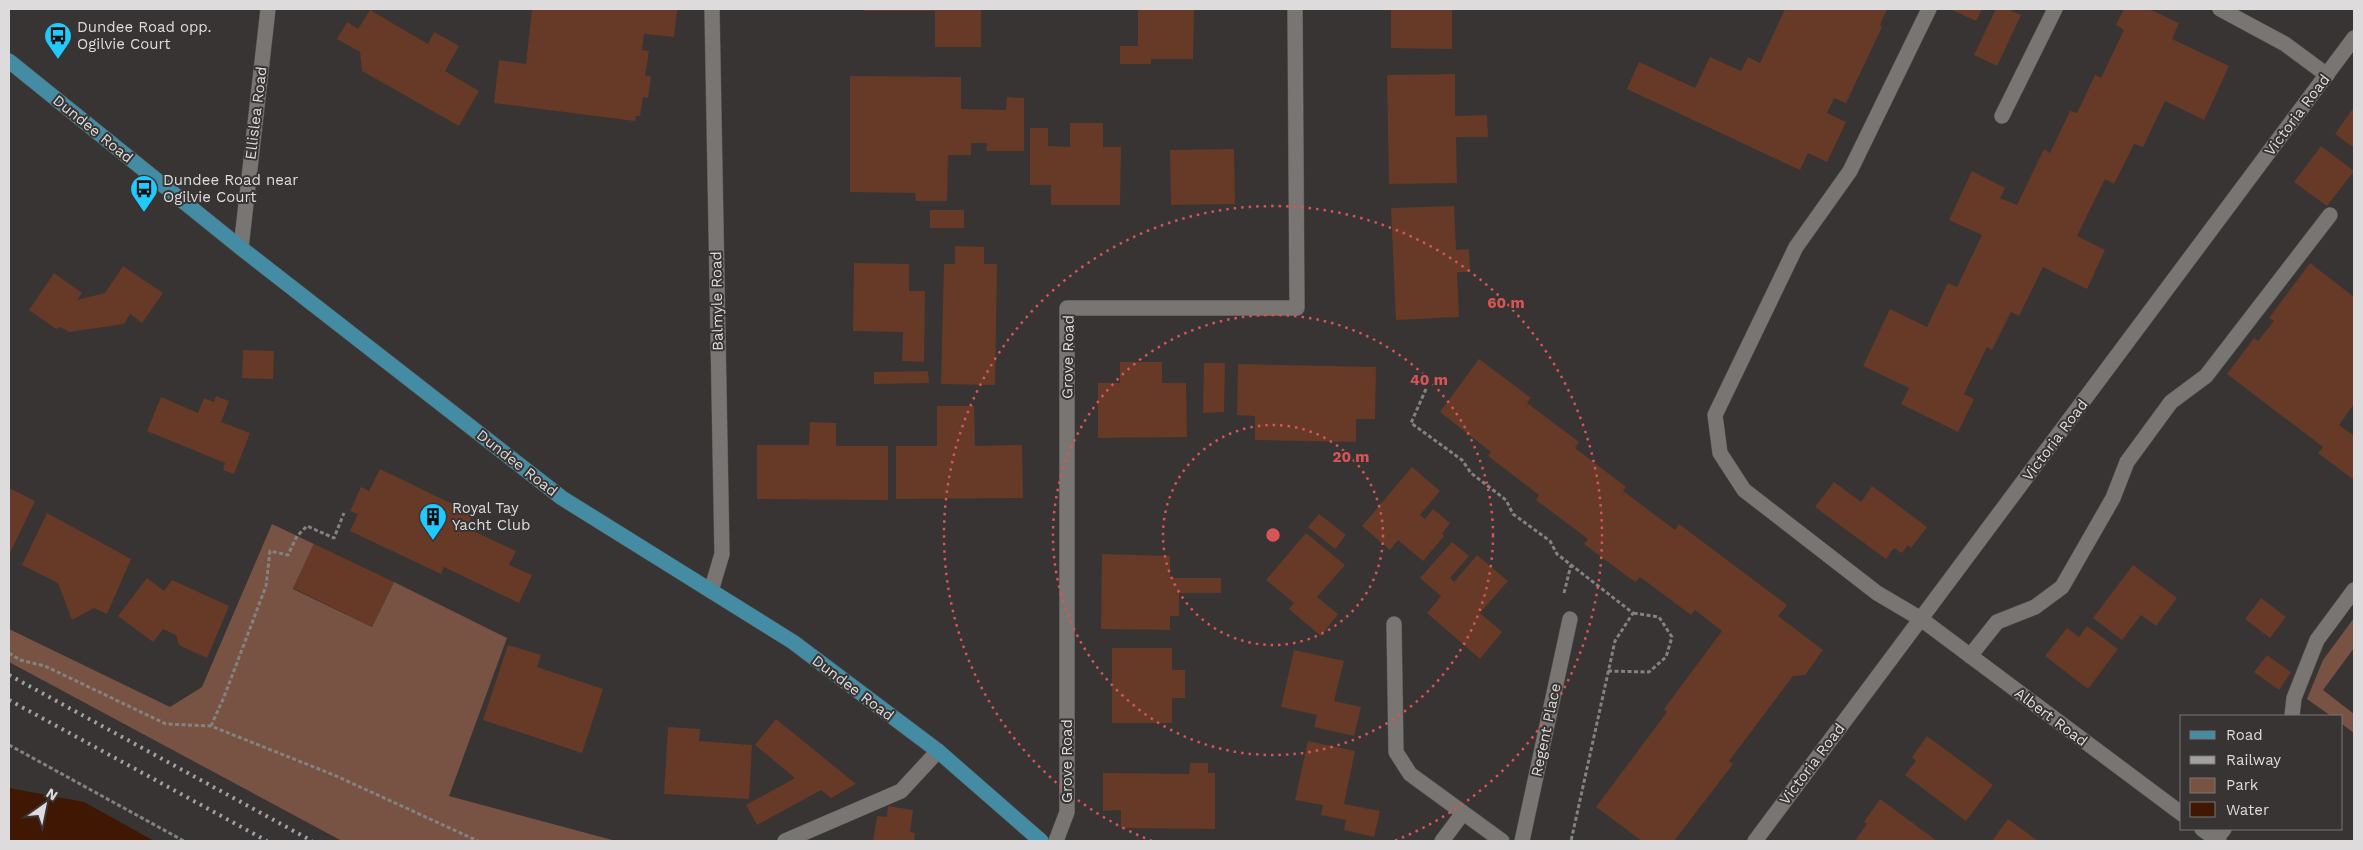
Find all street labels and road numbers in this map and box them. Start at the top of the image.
street label: Ellislea Road [241,65,271,161]
street label: Victoria Road [2261,71,2333,159]
street label: Dundee Road [49,91,137,167]
street label: Balmyle Road [707,251,727,351]
street label: Grove Road [1058,315,1078,399]
street label: Victoria Road [2019,396,2091,484]
street label: Dundee Road [473,426,561,500]
street label: Dundee Road [809,651,897,725]
street label: Regent Place [1527,682,1565,778]
street label: Albert Road [2011,684,2091,750]
street label: Grove Road [1058,719,1076,803]
street label: Victoria Road [1776,720,1848,808]

